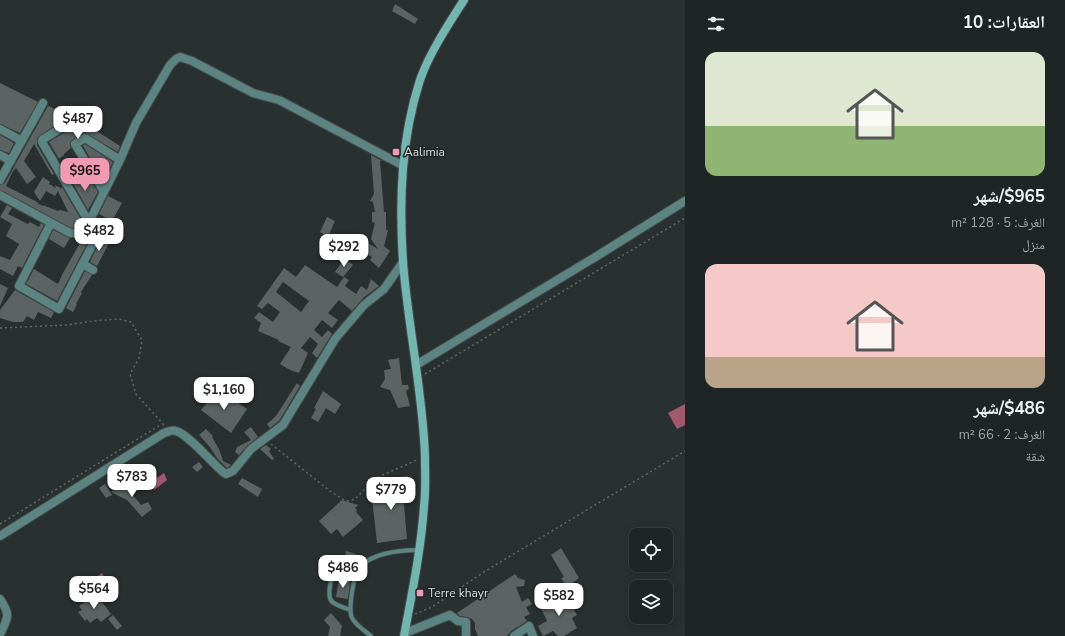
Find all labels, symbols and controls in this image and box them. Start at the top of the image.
text: العقارات: 10 [963,11,1045,34]
icon: filters [705,13,727,35]
icon: home [839,78,911,150]
pin: $487 [54,106,102,140]
text: $487 [62,110,94,128]
place label: Aalimia [404,144,445,160]
marker: Aalimia [391,147,401,157]
pin: $965 [61,158,109,192]
text: $965 [69,162,101,180]
text: $965/شهر [974,185,1045,208]
text: الغرف: 5 · 128 m² [951,214,1045,232]
pin: $482 [75,218,123,252]
text: $482 [83,222,115,240]
pin: $292 [320,234,368,268]
text: منزل [1022,236,1045,254]
text: $292 [328,238,360,256]
icon: home [839,290,911,362]
pin: $1,160 [191,377,257,411]
text: $1,160 [203,381,245,399]
text: $486/شهر [974,397,1045,420]
text: الغرف: 2 · 66 m² [959,426,1045,444]
text: شقة [1026,448,1045,466]
pin: $783 [108,464,156,498]
text: $783 [116,468,148,486]
pin: $779 [367,477,415,511]
text: $779 [375,481,407,499]
map controls [629,528,673,624]
button: locate [629,528,673,572]
pin: $486 [319,555,367,589]
text: $486 [327,559,359,577]
pin: $564 [70,576,118,610]
text: $564 [78,580,110,598]
button: layers [629,580,673,624]
pin: $582 [535,583,583,617]
place label: Terre khayr [428,585,489,601]
text: $582 [543,587,575,605]
marker: Terre khayr [415,588,425,598]

